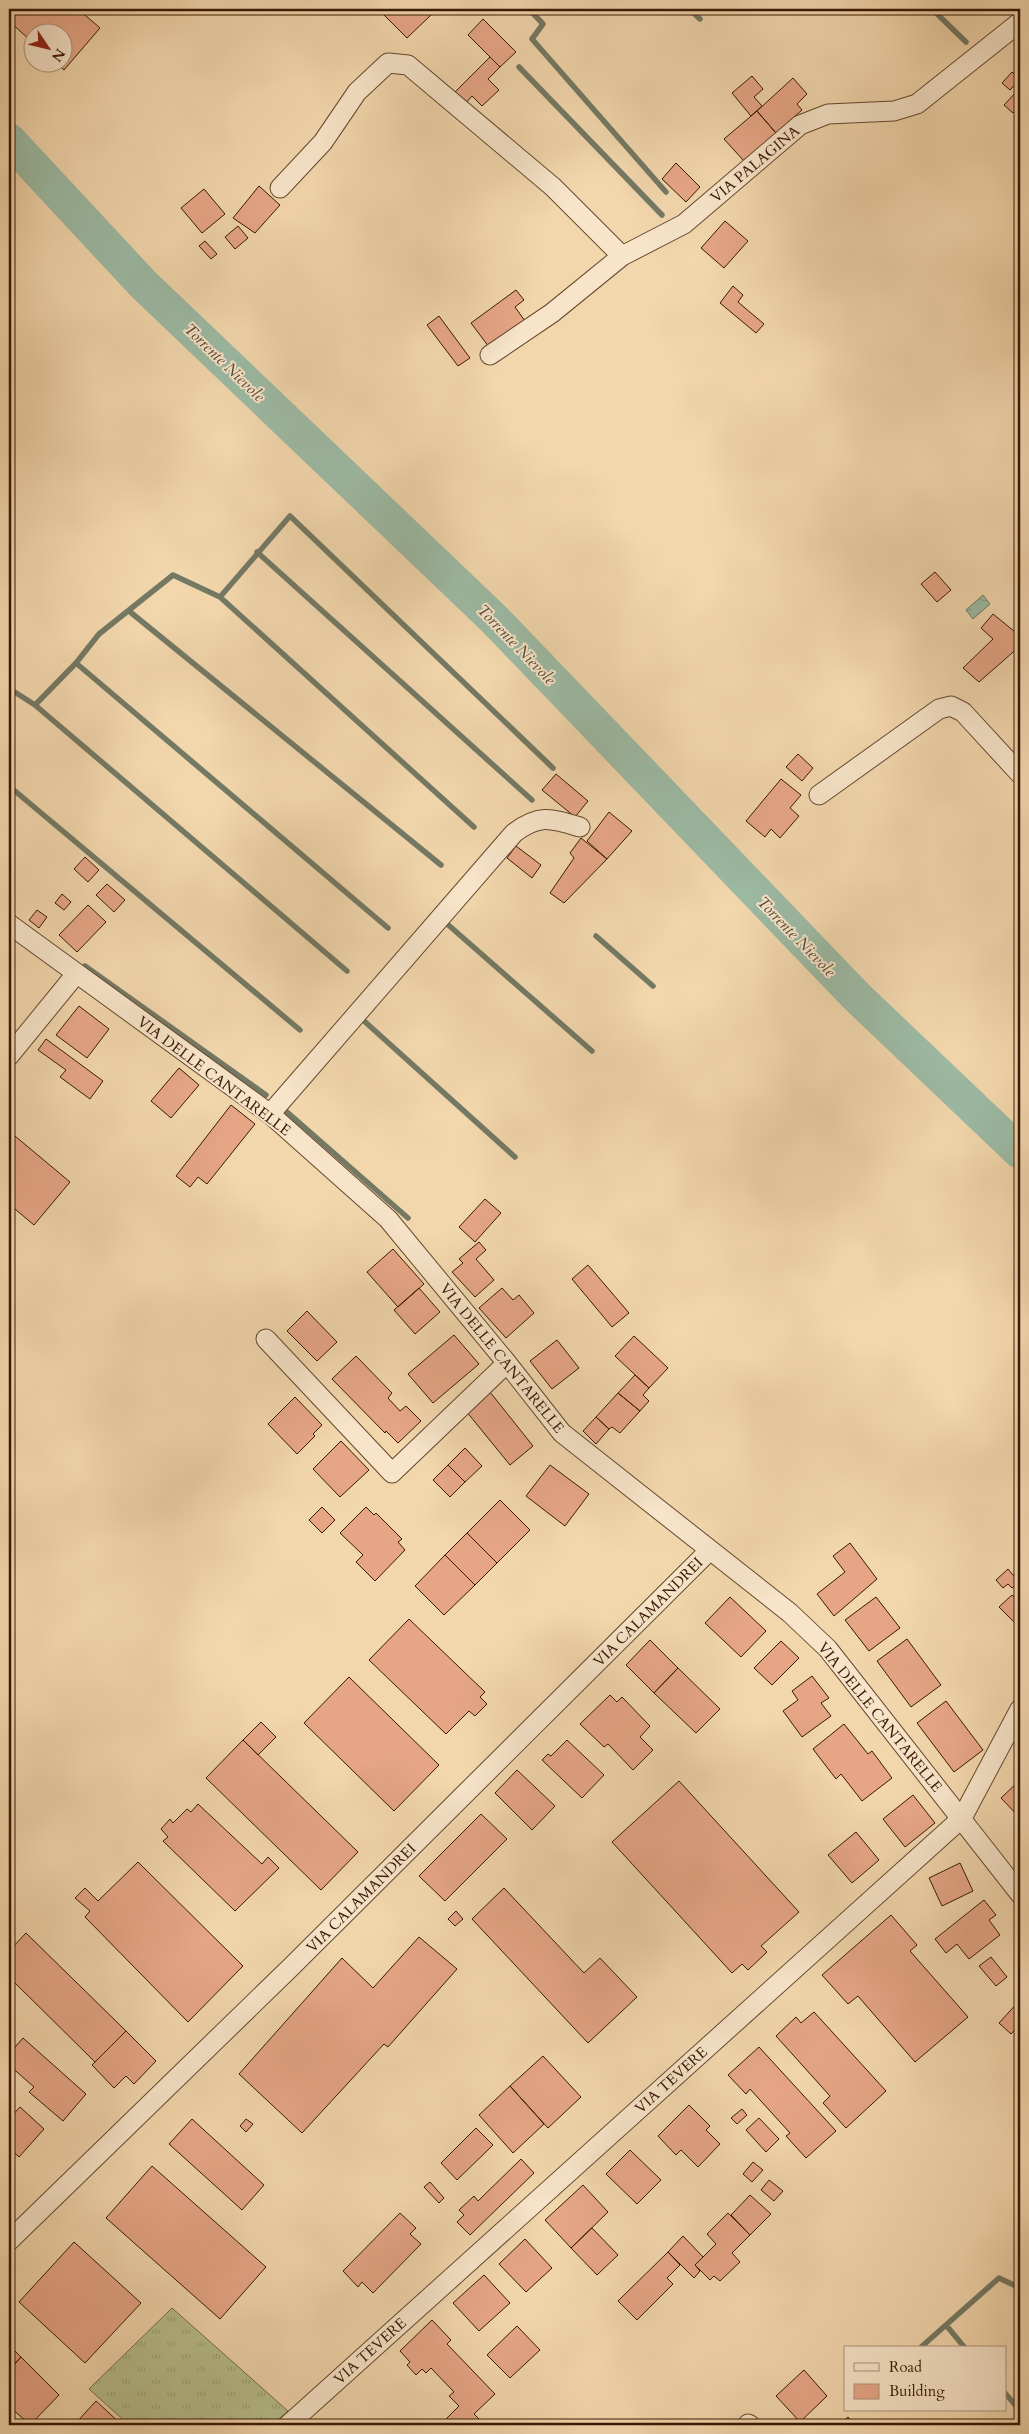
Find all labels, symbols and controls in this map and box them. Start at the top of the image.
north arrow [22,22,72,72]
text: N [47,45,70,66]
street label: VIA PALAGINA [706,121,804,207]
water label: Torrente Nievole [179,319,270,407]
water label: Torrente Nievole [472,600,561,690]
water label: Torrente Nievole [752,892,841,982]
street label: VIA DELLE CANTARELLE [133,1012,295,1140]
street label: VIA DELLE CANTARELLE [435,1279,569,1437]
street label: VIA CALAMANDREI [589,1553,707,1671]
street label: VIA DELLE CANTARELLE [813,1638,947,1796]
street label: VIA CALAMANDREI [302,1839,420,1957]
street label: VIA TEVERE [630,2042,712,2118]
street label: VIA TEVERE [329,2313,411,2389]
legend [844,2346,1006,2412]
text: Road [889,2357,922,2377]
text: Building [889,2381,945,2401]

